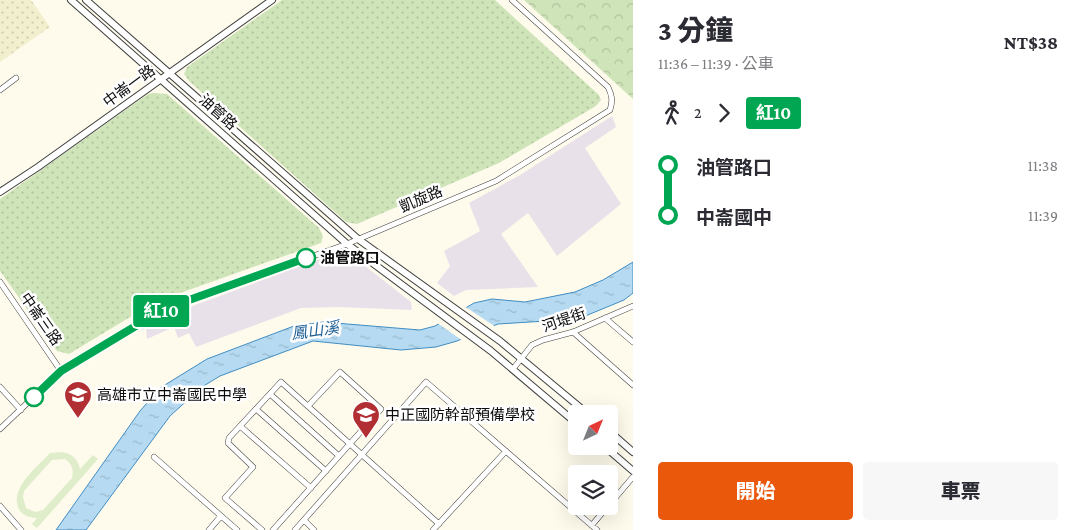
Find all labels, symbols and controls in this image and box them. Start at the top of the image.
text: 3 分鐘 [658,15,733,46]
text: NT$38 [1004,32,1058,53]
text: 11:36 – 11:39 · 公車 [658,55,774,72]
street label: 中崙一路 [100,62,158,110]
street label: 油管路 [196,91,240,133]
icon: walk [658,99,686,127]
icon: forward [710,99,738,127]
text: 紅10 [756,103,791,123]
text: 2 [694,104,702,121]
text: 油管路口 [696,157,772,178]
text: 11:38 [1028,157,1058,174]
street label: 凱旋路 [397,183,445,215]
text: 中崙國中 [696,207,772,228]
text: 11:39 [1028,207,1058,224]
marker: 油管路口 [296,248,316,268]
place label: 油管路口 [320,249,380,266]
street label: 中崙三路 [17,290,65,348]
line badge: 紅10 [132,295,190,327]
text: 紅10 [143,301,179,321]
street label: 河堤街 [540,305,588,335]
water label: 鳳山溪 [290,318,342,342]
school or university icon: 高雄市立中崙國民中學 [63,380,93,419]
unlabelled marker [24,387,44,407]
place label: 高雄市立中崙國民中學 [97,387,247,403]
school or university icon: 中正國防幹部預備學校 [351,400,381,439]
north arrow [568,405,618,455]
map controls [568,405,618,515]
place label: 中正國防幹部預備學校 [385,406,535,423]
button: 開始 [658,462,853,520]
button: 車票 [863,462,1058,520]
button: layers [568,465,618,515]

